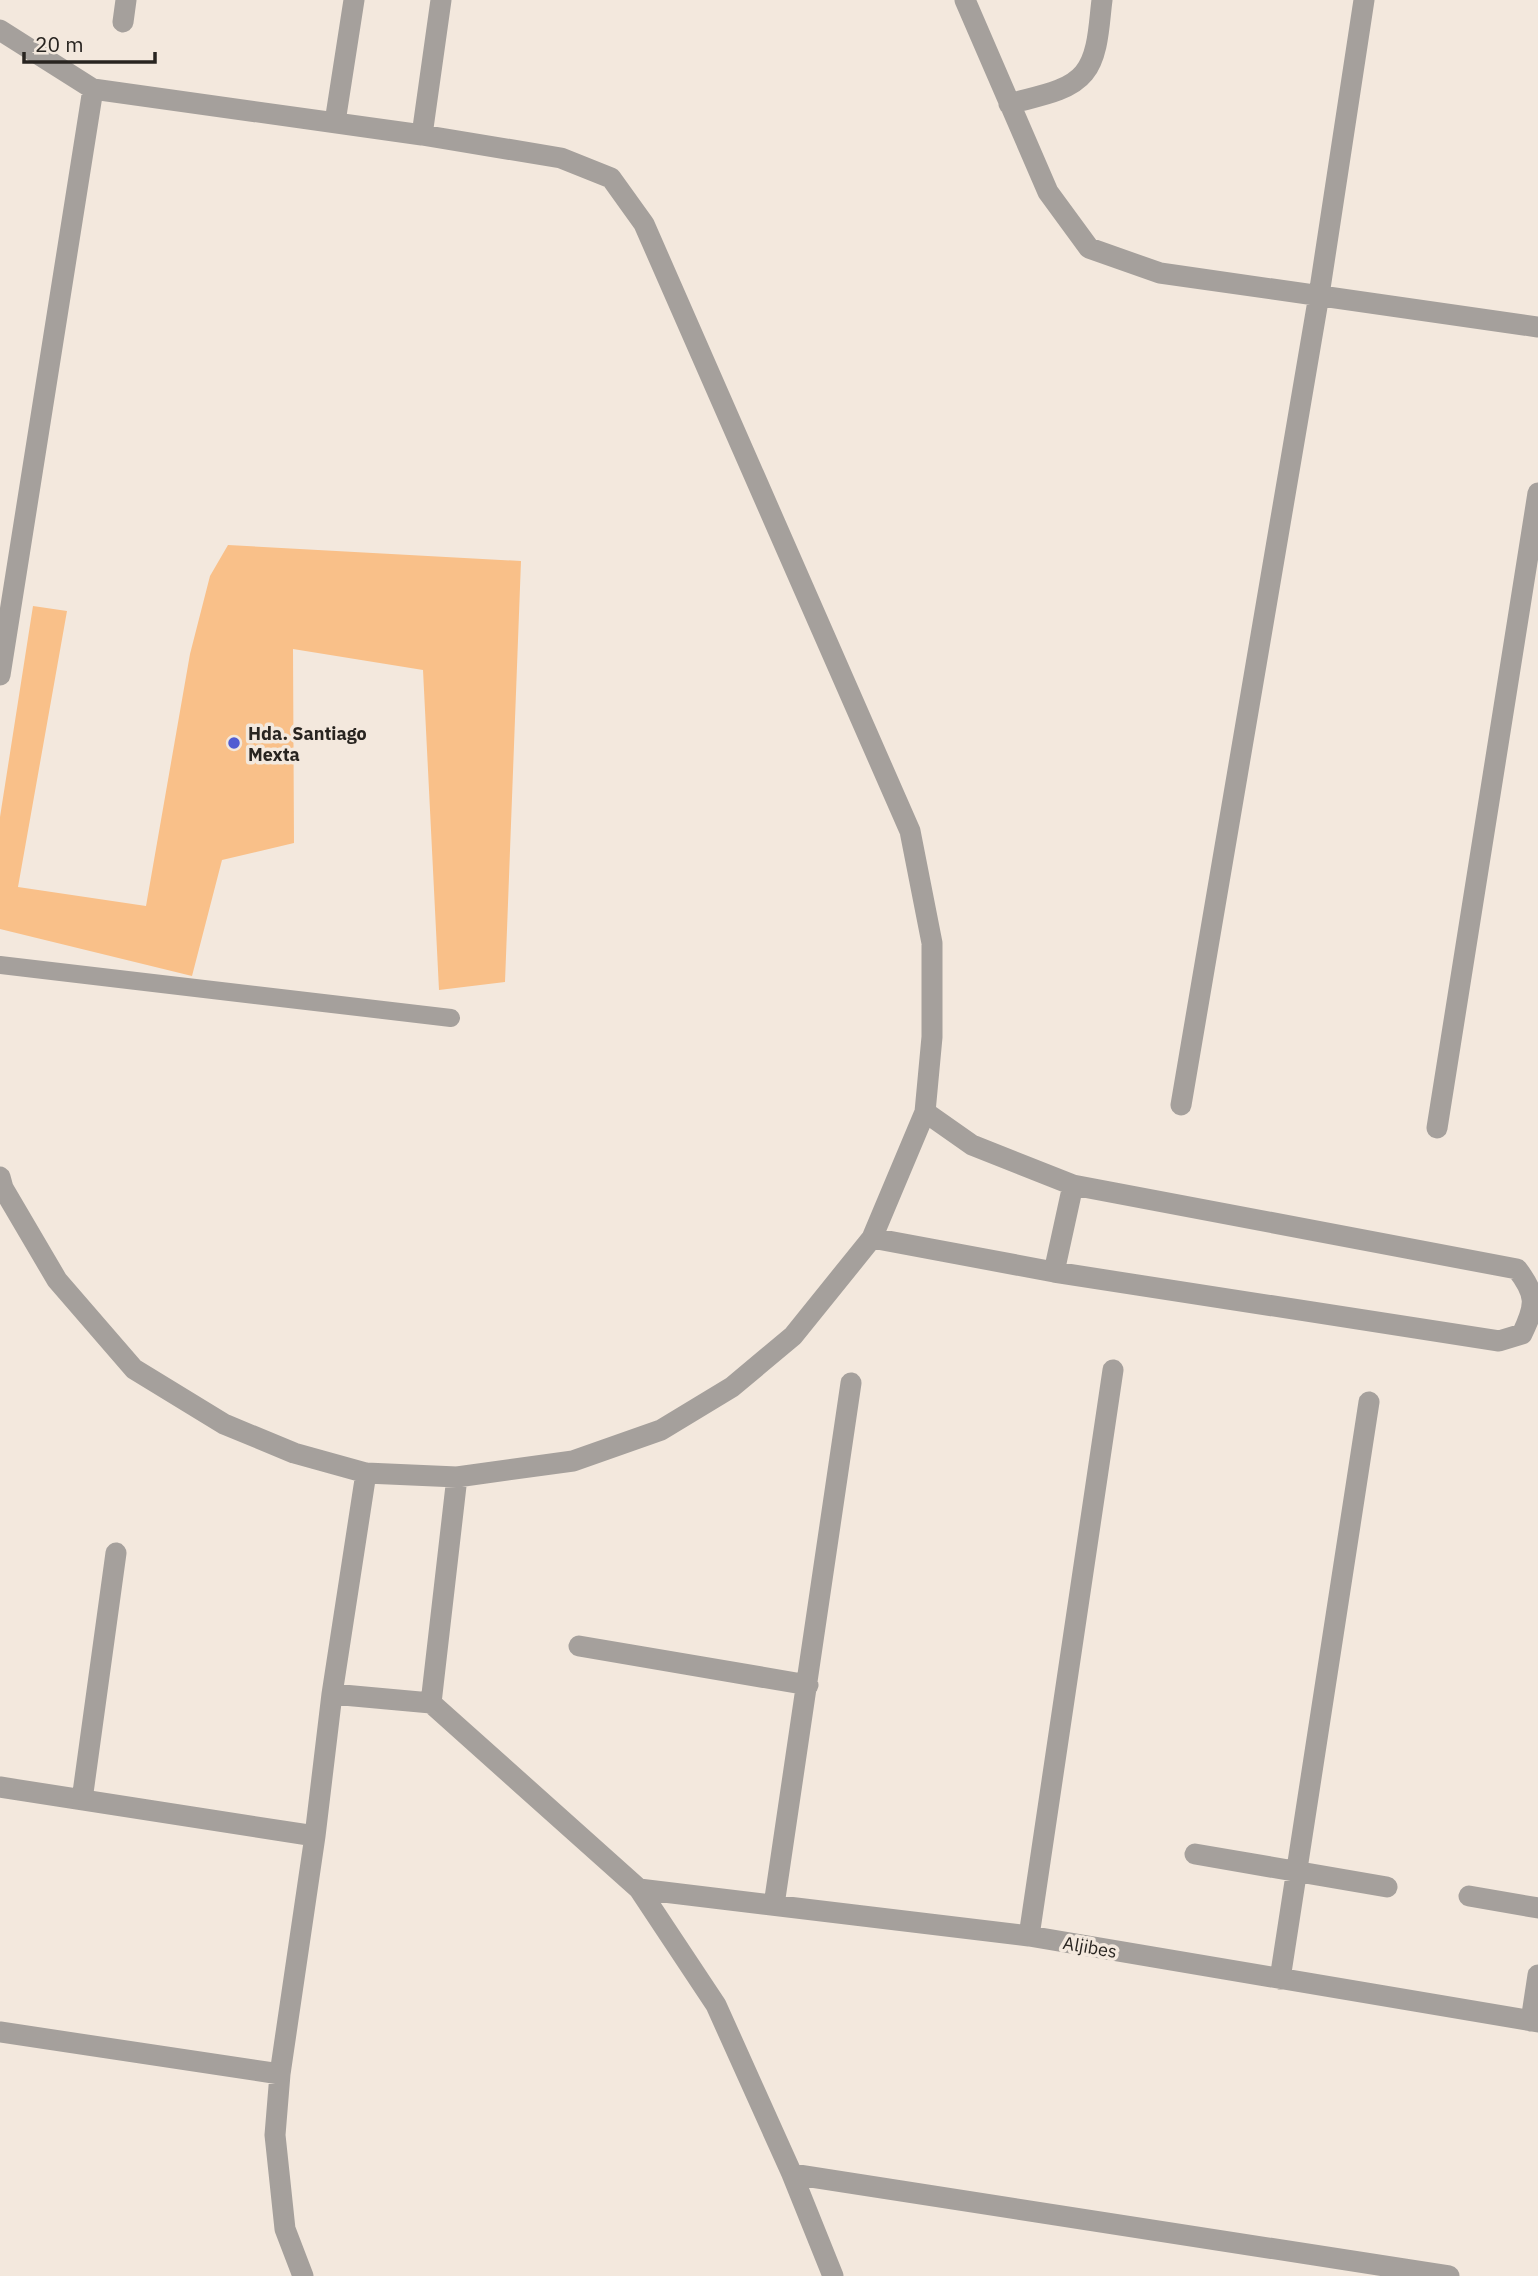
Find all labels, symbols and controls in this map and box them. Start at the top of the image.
scale bar [24,21,156,65]
text: 20 m [35,30,84,58]
place label: Hda. Santiago Mexta [248,722,367,766]
marker: Hda. Santiago Mexta [226,735,242,751]
street label: Aljibes [1061,1931,1119,1963]

